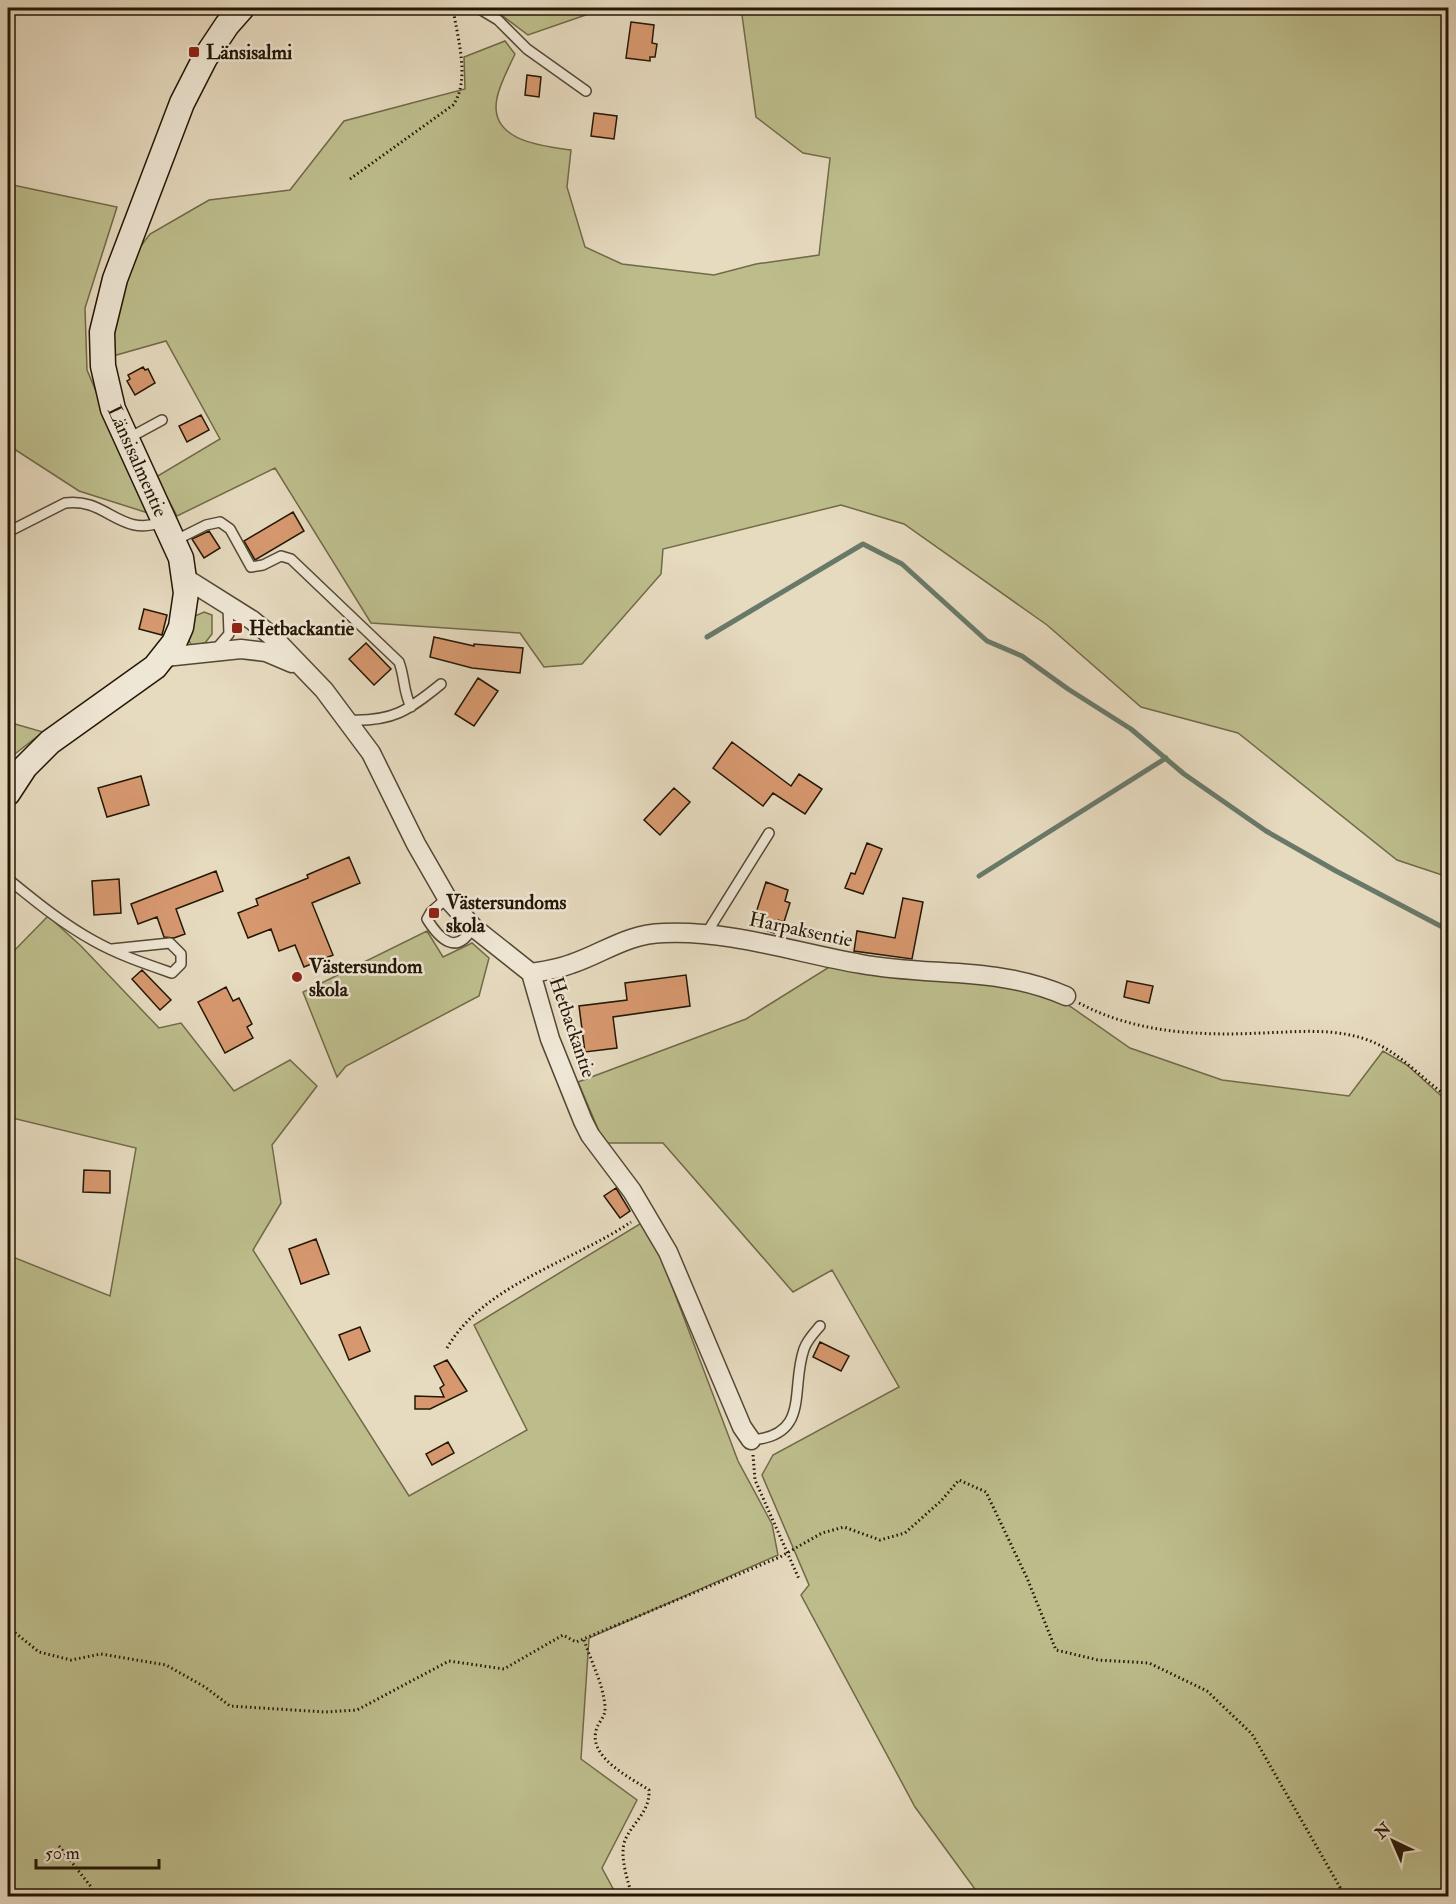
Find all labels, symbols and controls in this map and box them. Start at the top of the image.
place label: Länsisalmi [206,40,293,65]
marker: Länsisalmi [187,45,201,59]
street label: Länsisalmentie [102,402,173,521]
place label: Hetbackantie [249,616,355,641]
marker: Hetbackantie [230,621,244,635]
place label: Västersundoms skola [445,890,566,938]
marker: Västersundoms skola [427,906,441,920]
street label: Harpaksentie [747,906,855,954]
place label: Västersundom skola [308,954,423,1002]
marker: Västersundom skola [290,970,304,984]
street label: Hetbackantie [544,973,601,1081]
north arrow [1363,1811,1423,1871]
text: N [1370,1818,1396,1844]
scale bar [36,1832,159,1870]
text: 50 m [45,1842,80,1865]

